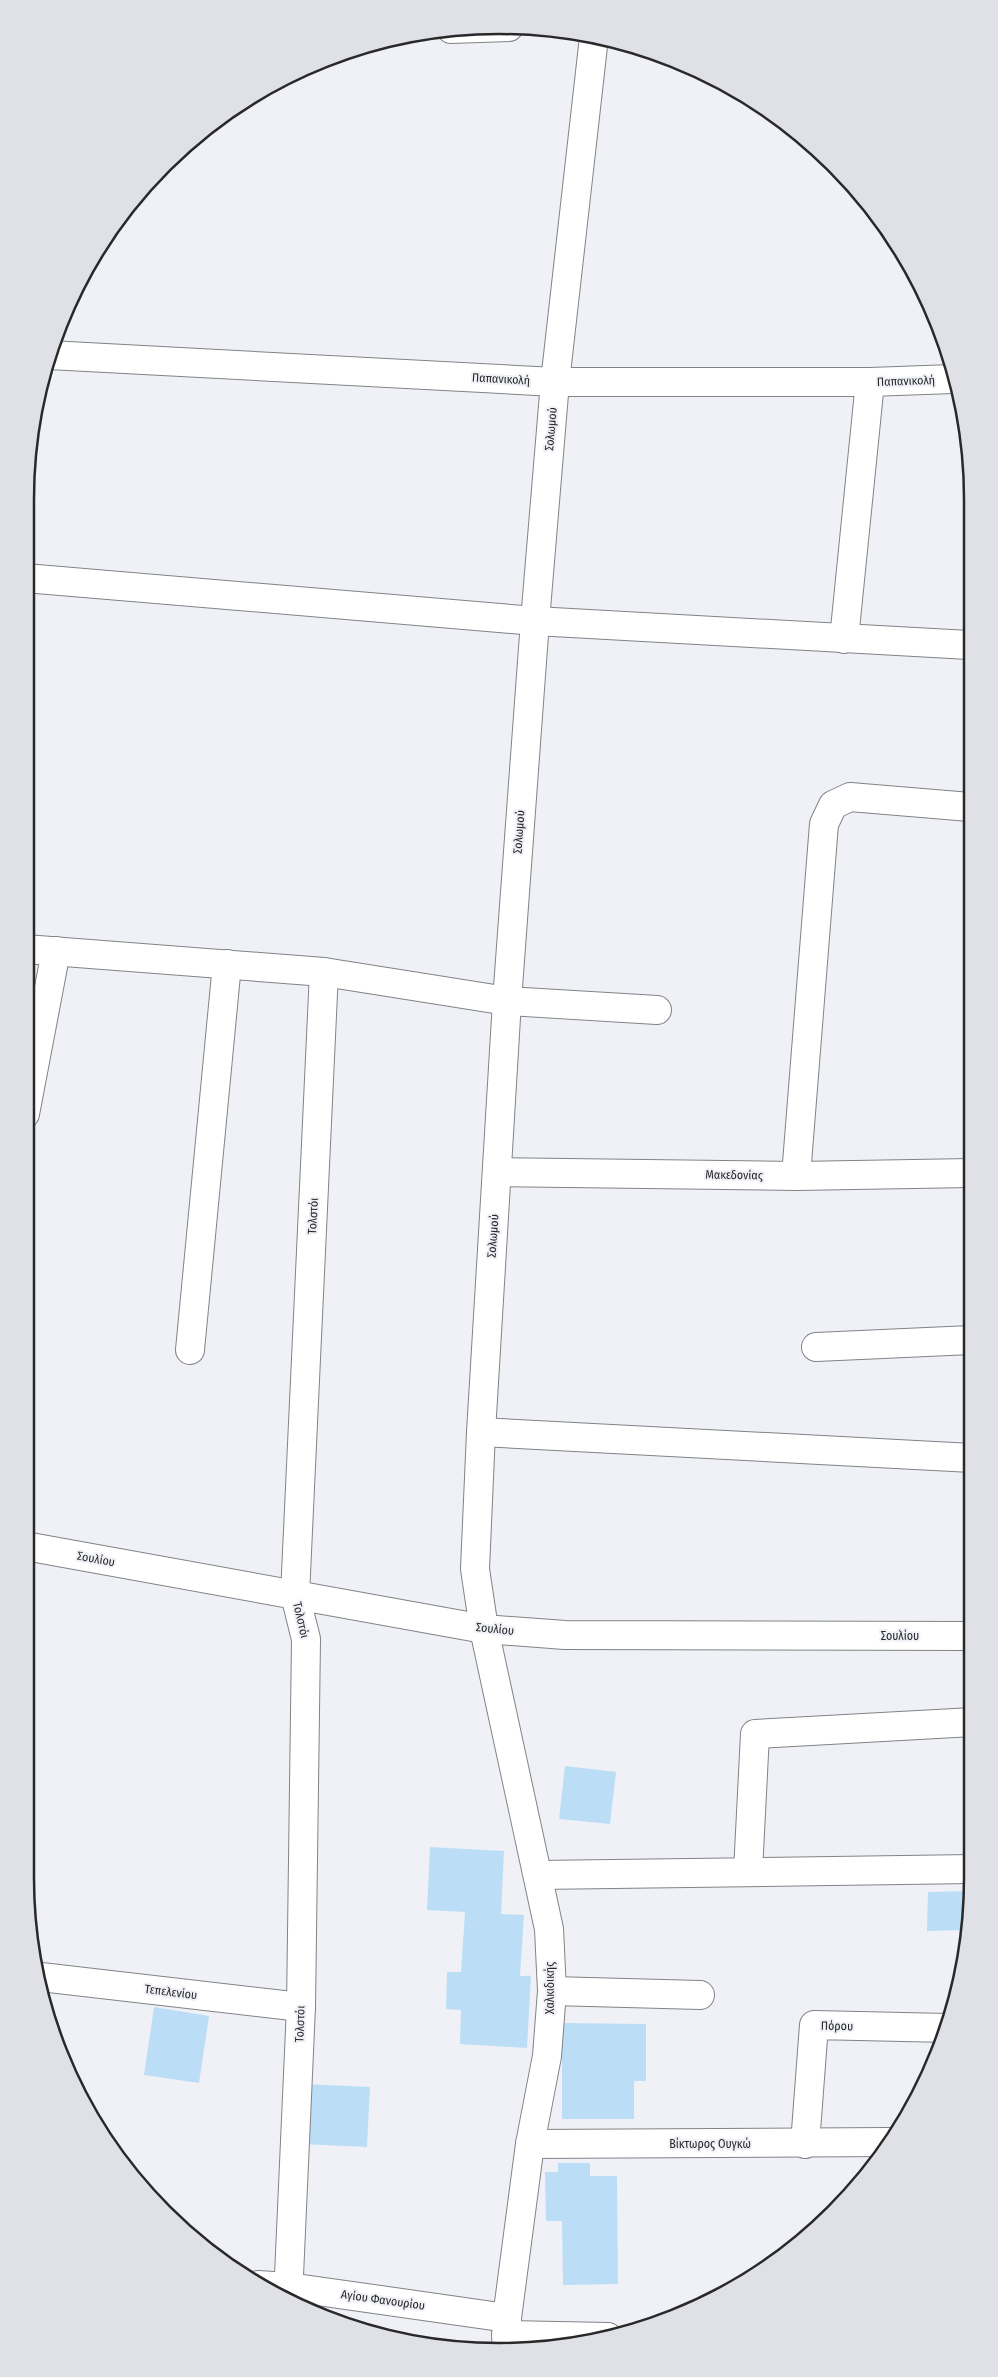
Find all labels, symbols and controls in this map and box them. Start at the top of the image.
street label: Παπανικολή [472,370,530,388]
street label: Παπανικολή [877,373,935,389]
street label: Σολωμού [542,407,560,451]
street label: Σολωμού [510,810,528,854]
street label: Μακεδονίας [705,1167,763,1183]
street label: Τολστόι [305,1197,321,1235]
street label: Σολωμού [484,1214,502,1258]
street label: Σουλίου [76,1549,116,1569]
street label: Τολστόι [290,1601,312,1639]
street label: Σουλίου [475,1620,515,1638]
street label: Σουλίου [881,1629,919,1643]
street label: Χαλκιδικής [543,1962,557,2014]
street label: Τεπελενίου [144,1982,198,2002]
street label: Τολστόι [292,2005,308,2043]
street label: Πόρου [821,2019,853,2033]
street label: Βίκτωρος Ουγκώ [669,2137,751,2151]
street label: Αγίου Φανουρίου [340,2287,426,2313]

